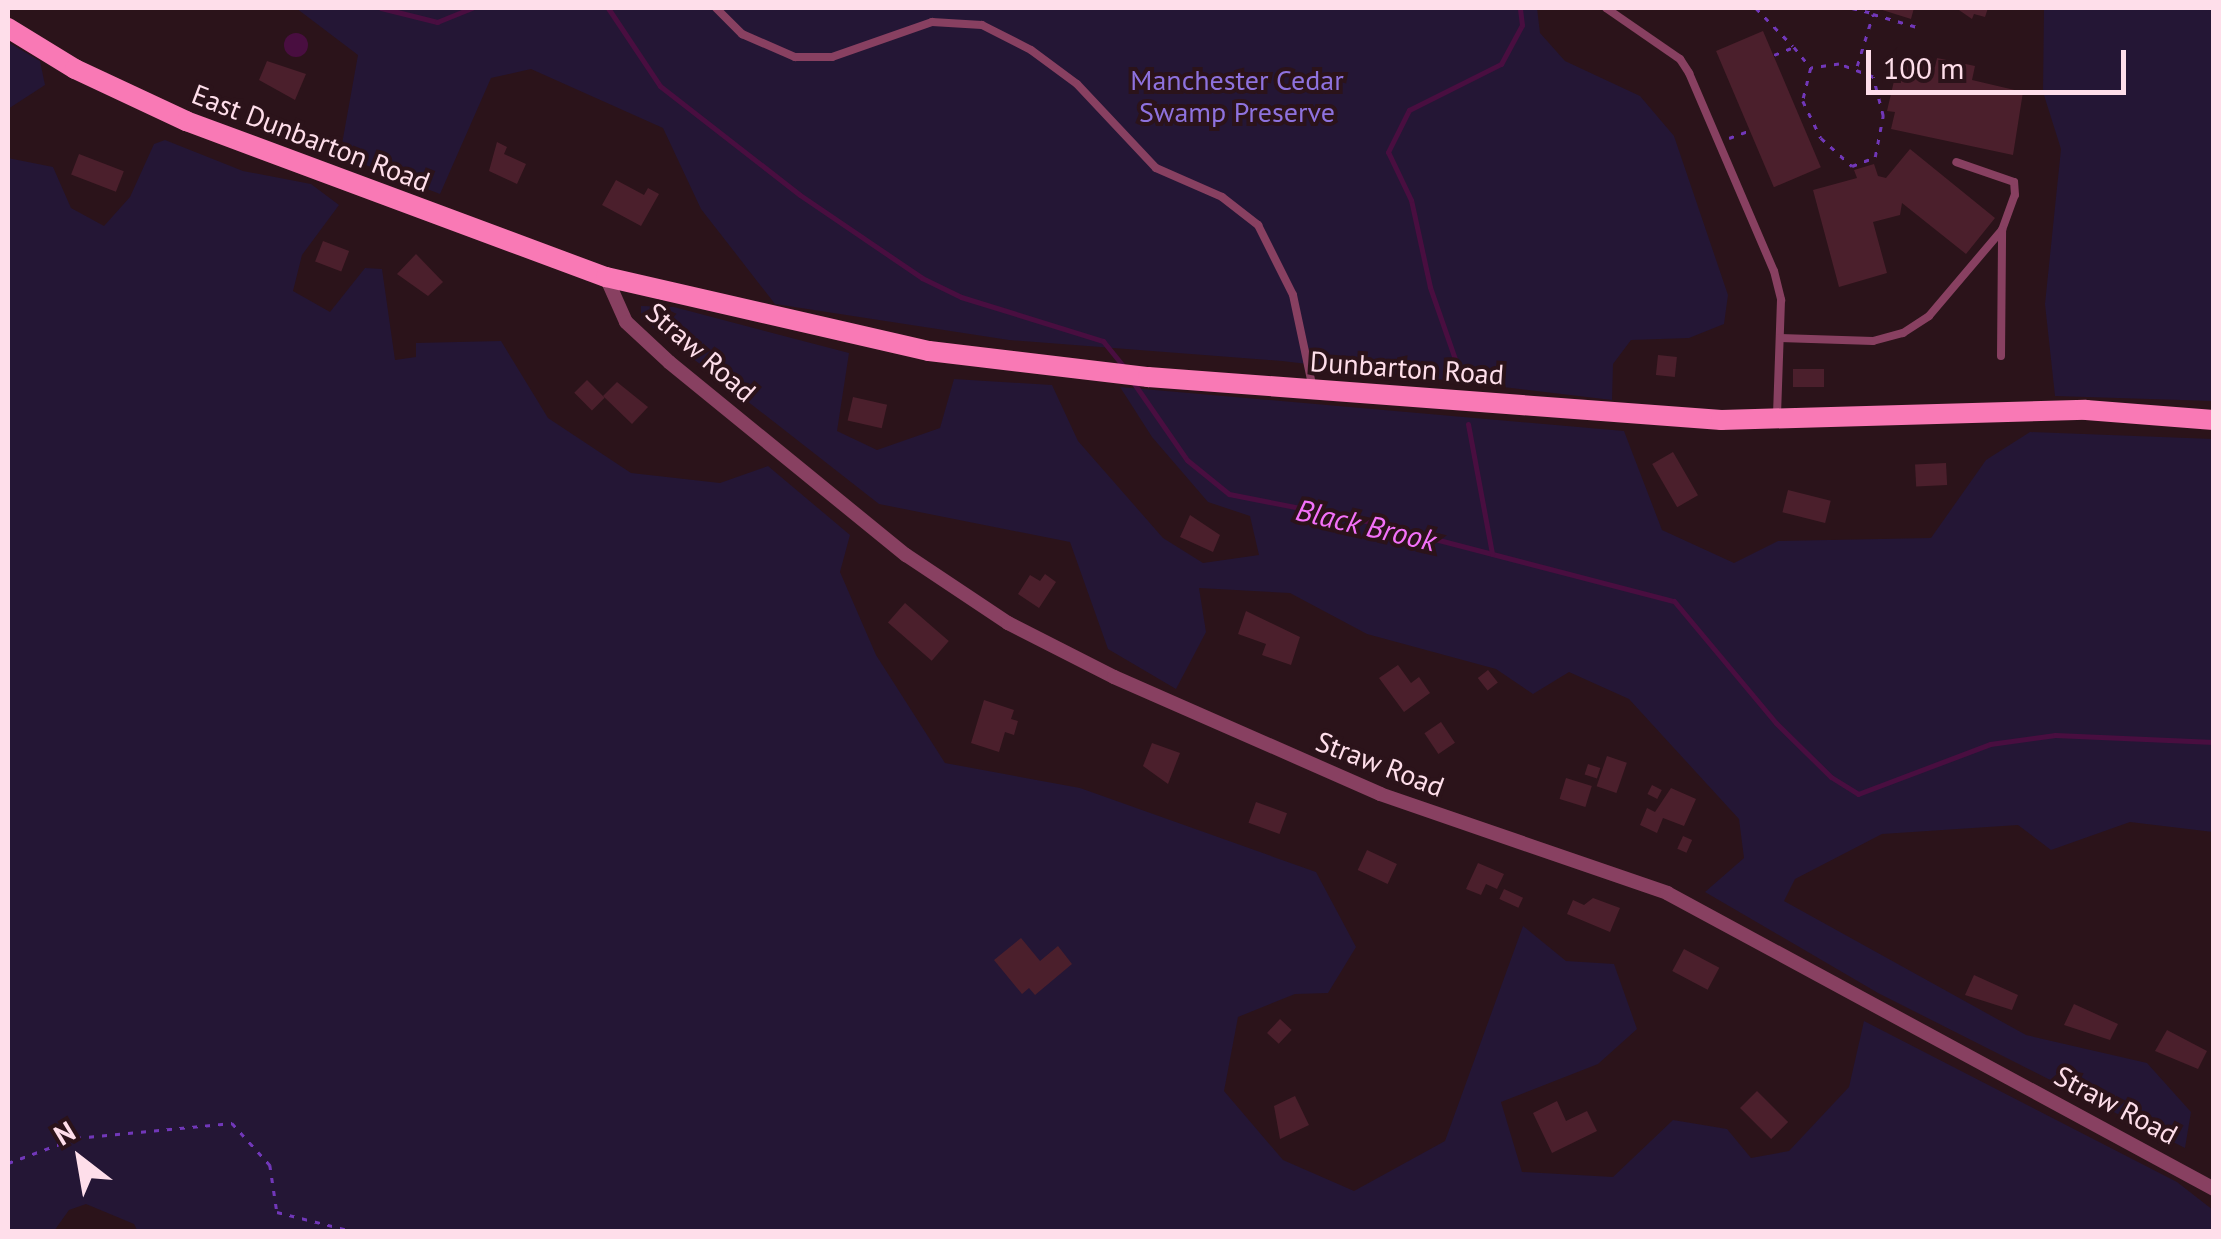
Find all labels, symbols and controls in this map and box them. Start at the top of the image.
scale bar [1871,30,2131,92]
text: 100 m [1883,48,1964,87]
park label: Manchester Cedar Swamp Preserve [1130,63,1344,129]
street label: East Dunbarton Road [187,77,435,199]
street label: Straw Road [639,295,763,409]
street label: Dunbarton Road [1309,344,1505,392]
water label: Black Brook [1292,491,1440,559]
street label: Straw Road [1311,724,1449,804]
street label: Straw Road [2048,1058,2184,1152]
north arrow [30,1109,130,1209]
text: N [47,1112,82,1153]

